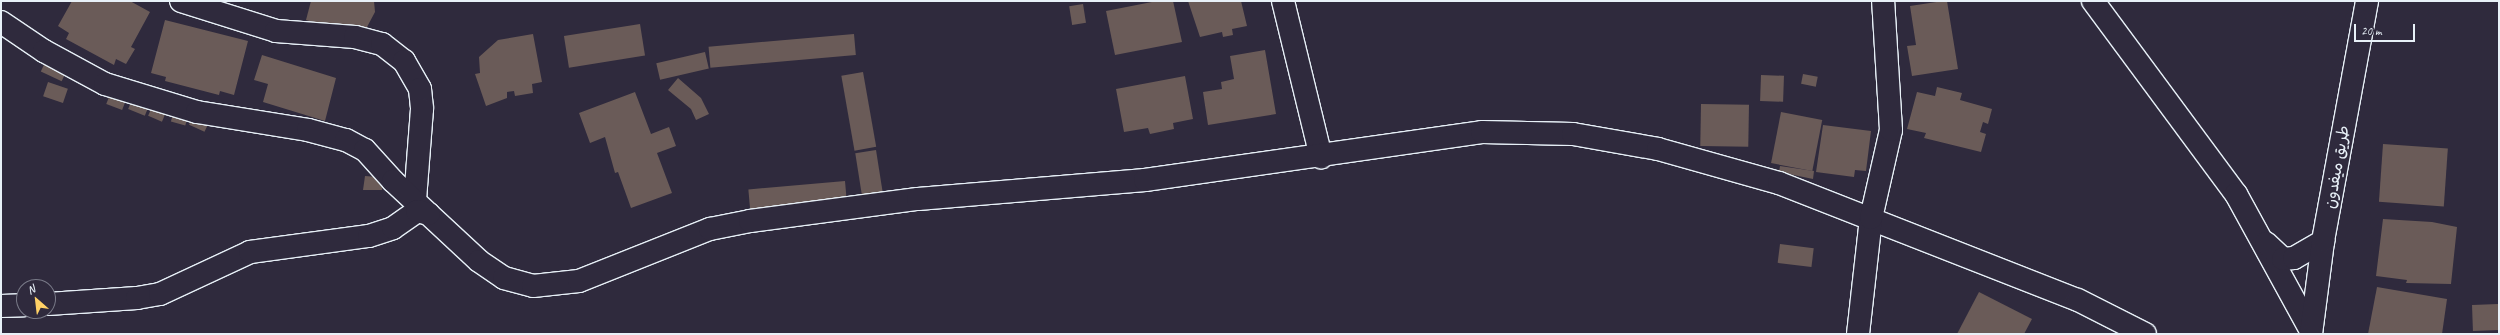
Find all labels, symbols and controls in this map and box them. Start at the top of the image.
scale bar [2356,16,2417,42]
text: 20 m [2361,23,2381,39]
street label: طريق ميفدون [2320,124,2354,210]
north arrow [16,279,56,319]
text: N [25,282,37,297]

